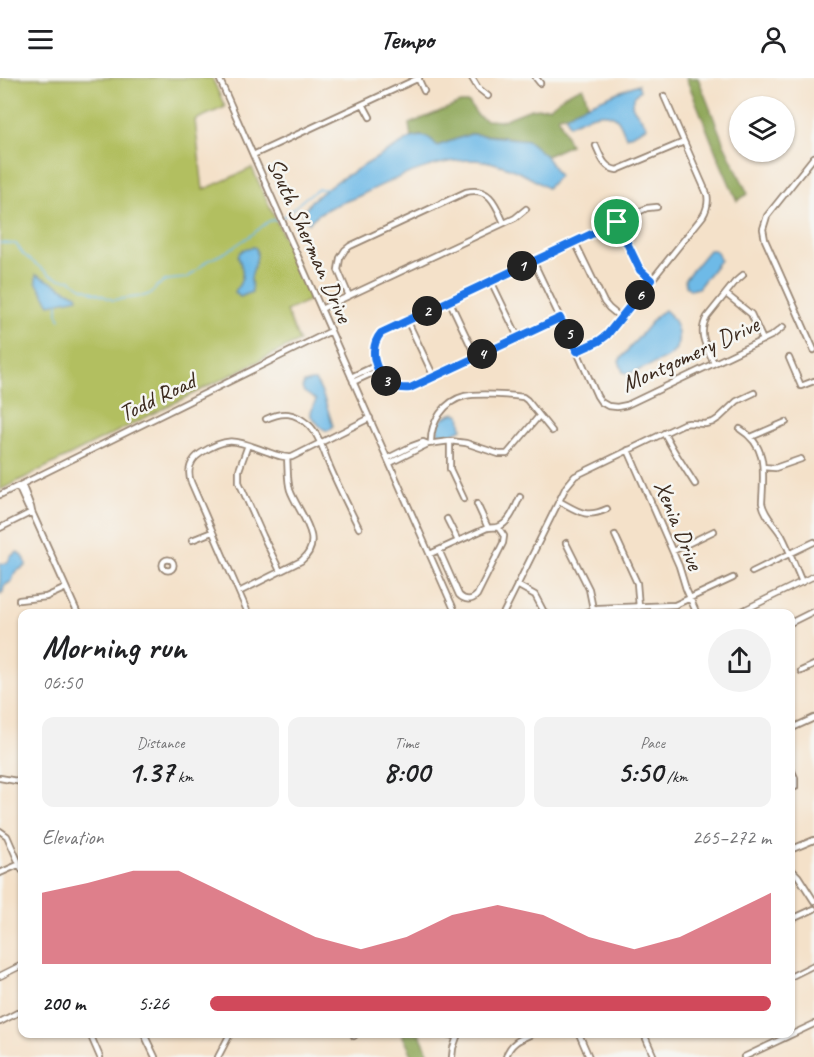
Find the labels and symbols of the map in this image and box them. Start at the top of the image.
street label: South Sherman Drive [260,153,361,329]
pin [591,196,642,247]
pin: 1 [507,251,537,281]
pin: 6 [625,280,655,310]
pin: 2 [412,296,442,326]
street label: Montgomery Drive [616,308,766,399]
pin: 5 [554,319,584,349]
pin: 4 [467,339,497,369]
street label: Todd Road [114,364,203,428]
pin: 3 [371,366,401,396]
street label: Xenia Drive [648,476,711,576]

